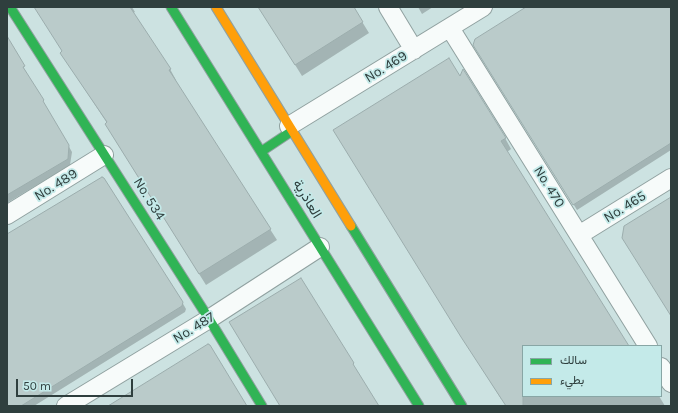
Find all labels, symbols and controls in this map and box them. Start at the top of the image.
street label: No. 469 [362,47,410,87]
street label: No. 470 [530,163,568,211]
street label: No. 489 [31,165,81,205]
street label: No. 534 [129,175,169,223]
street label: العاذرية [289,177,325,221]
street label: No. 465 [601,187,649,227]
street label: No. 487 [170,309,218,347]
legend [522,345,662,397]
text: سالك [560,353,587,367]
scale bar [18,371,135,397]
text: بطيء [560,373,584,387]
text: 50 m [23,379,51,393]

